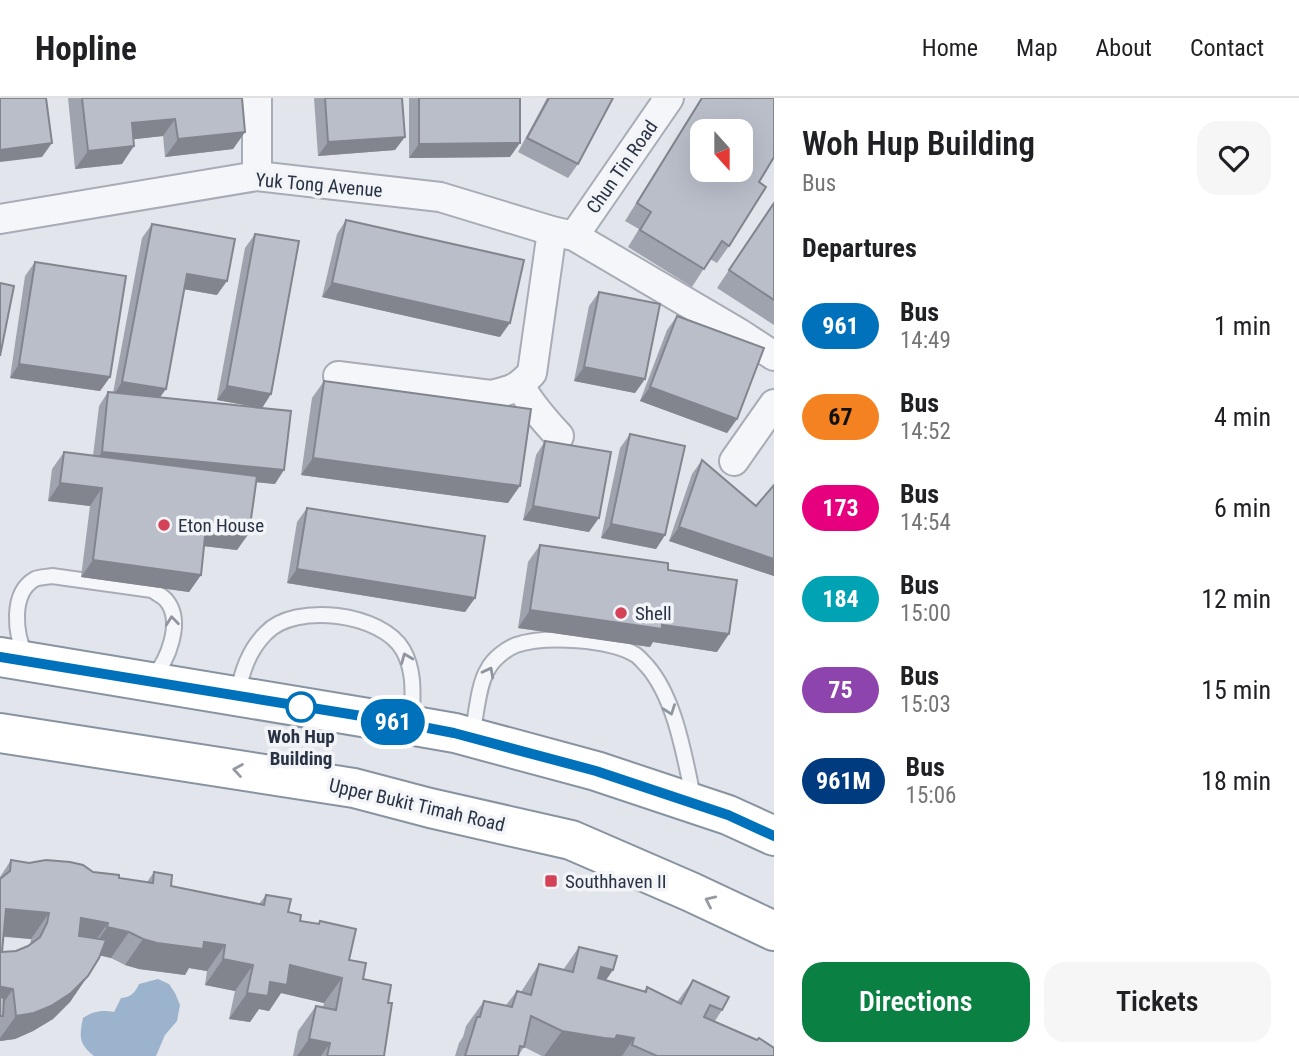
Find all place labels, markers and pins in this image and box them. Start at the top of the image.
place label: Eton House [178,514,264,537]
marker: Eton House [156,517,172,533]
place label: Shell [635,602,672,625]
marker: Shell [613,605,629,621]
marker: Woh Hup Building [286,692,316,722]
place label: Woh Hup Building [267,725,335,770]
place label: Southhaven II [565,870,667,893]
marker: Southhaven II [543,873,559,889]

